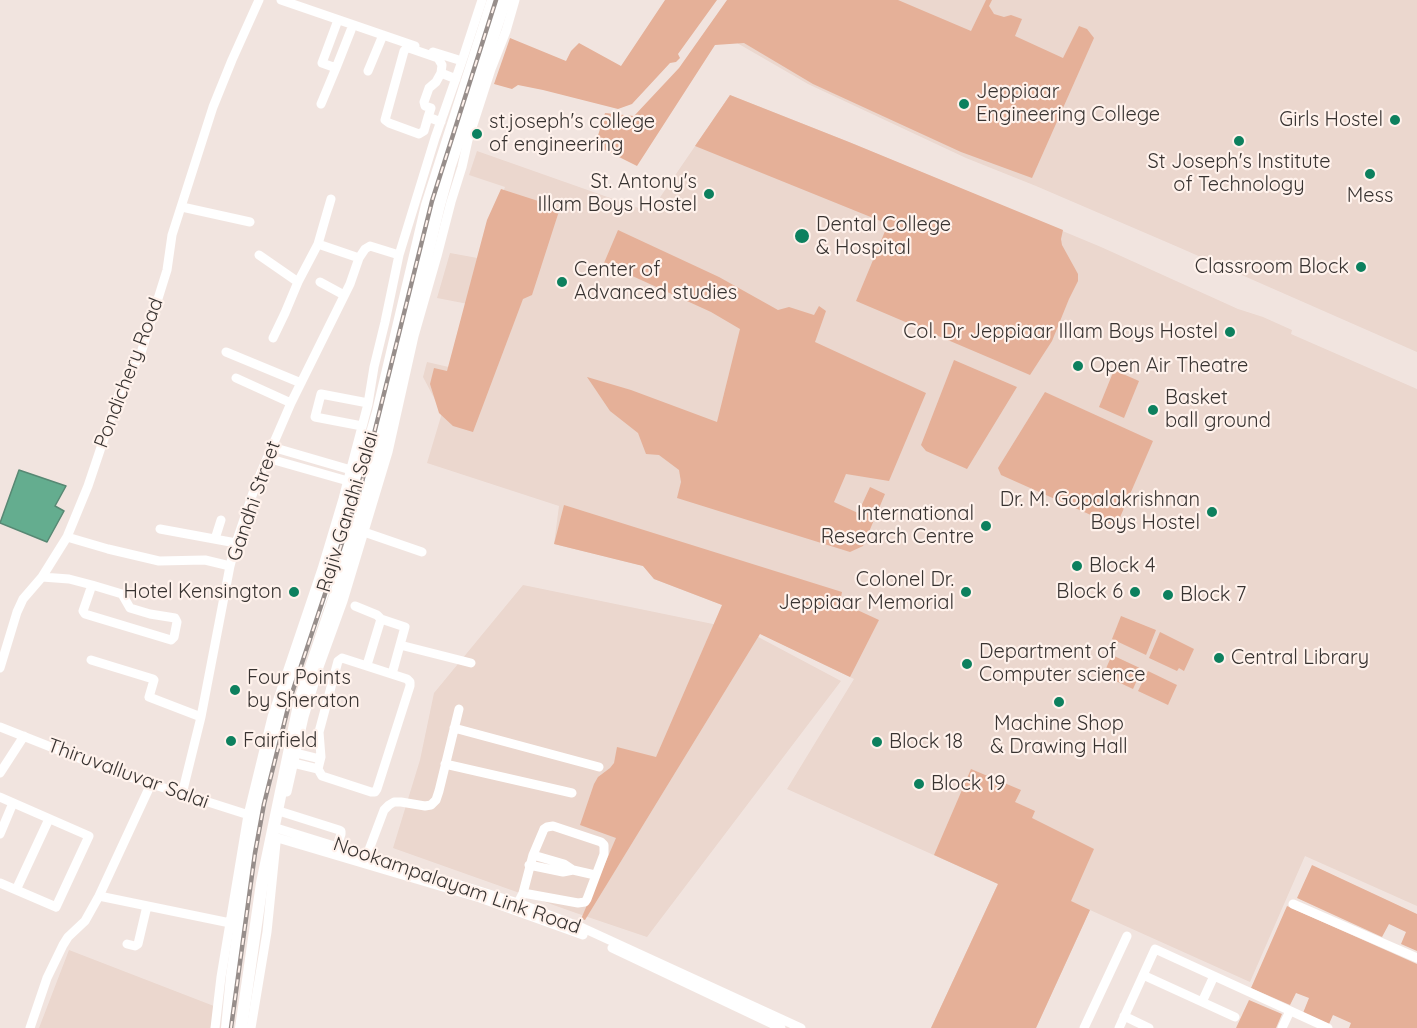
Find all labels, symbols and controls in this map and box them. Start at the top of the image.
place label: Jeppiaar Engineering College [976,80,1160,127]
marker: Jeppiaar Engineering College [957,97,971,111]
place label: Girls Hostel [1279,108,1383,132]
place label: st.joseph's college of engineering [489,110,655,157]
marker: Girls Hostel [1388,113,1402,127]
marker: st.joseph's college of engineering [470,127,484,141]
marker: St Joseph's Institute of Technology [1232,134,1246,148]
place label: St Joseph's Institute of Technology [1148,150,1330,197]
marker: Mess [1363,167,1377,181]
place label: St. Antony's Illam Boys Hostel [537,170,697,217]
place label: Mess [1347,184,1393,208]
marker: St. Antony's Illam Boys Hostel [702,187,716,201]
place label: Dental College & Hospital [816,213,951,260]
marker: Dental College & Hospital [793,227,811,245]
place label: Classroom Block [1195,255,1349,279]
place label: Center of Advanced studies [574,258,737,305]
marker: Classroom Block [1354,260,1368,274]
marker: Center of Advanced studies [555,275,569,289]
street label: Pondichery Road [89,295,169,451]
place label: Col. Dr Jeppiaar Illam Boys Hostel [903,320,1218,344]
marker: Col. Dr Jeppiaar Illam Boys Hostel [1223,325,1237,339]
place label: Open Air Theatre [1090,354,1248,378]
marker: Open Air Theatre [1071,359,1085,373]
place label: Basket ball ground [1165,386,1271,433]
marker: Basket ball ground [1146,403,1160,417]
street label: Rajiv Gandhi Salai [312,429,384,595]
street label: Gandhi Street [222,438,286,564]
place label: Dr. M. Gopalakrishnan Boys Hostel [1000,488,1200,535]
place label: International Research Centre [821,502,974,549]
marker: Dr. M. Gopalakrishnan Boys Hostel [1205,505,1219,519]
marker: International Research Centre [979,519,993,533]
place label: Block 4 [1089,554,1155,578]
marker: Block 4 [1070,559,1084,573]
place label: Colonel Dr. Jeppiaar Memorial [778,568,954,615]
place label: Hotel Kensington [124,580,282,604]
place label: Block 6 [1056,580,1123,604]
place label: Block 7 [1180,583,1246,607]
marker: Hotel Kensington [287,585,301,599]
marker: Colonel Dr. Jeppiaar Memorial [959,585,973,599]
marker: Block 6 [1128,585,1142,599]
marker: Block 7 [1161,588,1175,602]
place label: Department of Computer science [979,640,1146,687]
place label: Central Library [1231,646,1369,670]
marker: Central Library [1212,651,1226,665]
marker: Department of Computer science [960,657,974,671]
place label: Four Points by Sheraton [247,666,360,713]
marker: Four Points by Sheraton [228,683,242,697]
marker: Machine Shop & Drawing Hall [1052,695,1066,709]
place label: Machine Shop & Drawing Hall [990,712,1128,759]
place label: Fairfield [243,729,317,753]
place label: Block 18 [889,730,963,754]
street label: Thiruvalluvar Salai [44,734,212,814]
marker: Fairfield [224,734,238,748]
marker: Block 18 [870,735,884,749]
place label: Block 19 [931,772,1006,796]
marker: Block 19 [912,777,926,791]
street label: Nookampalayam Link Road [330,832,584,940]

